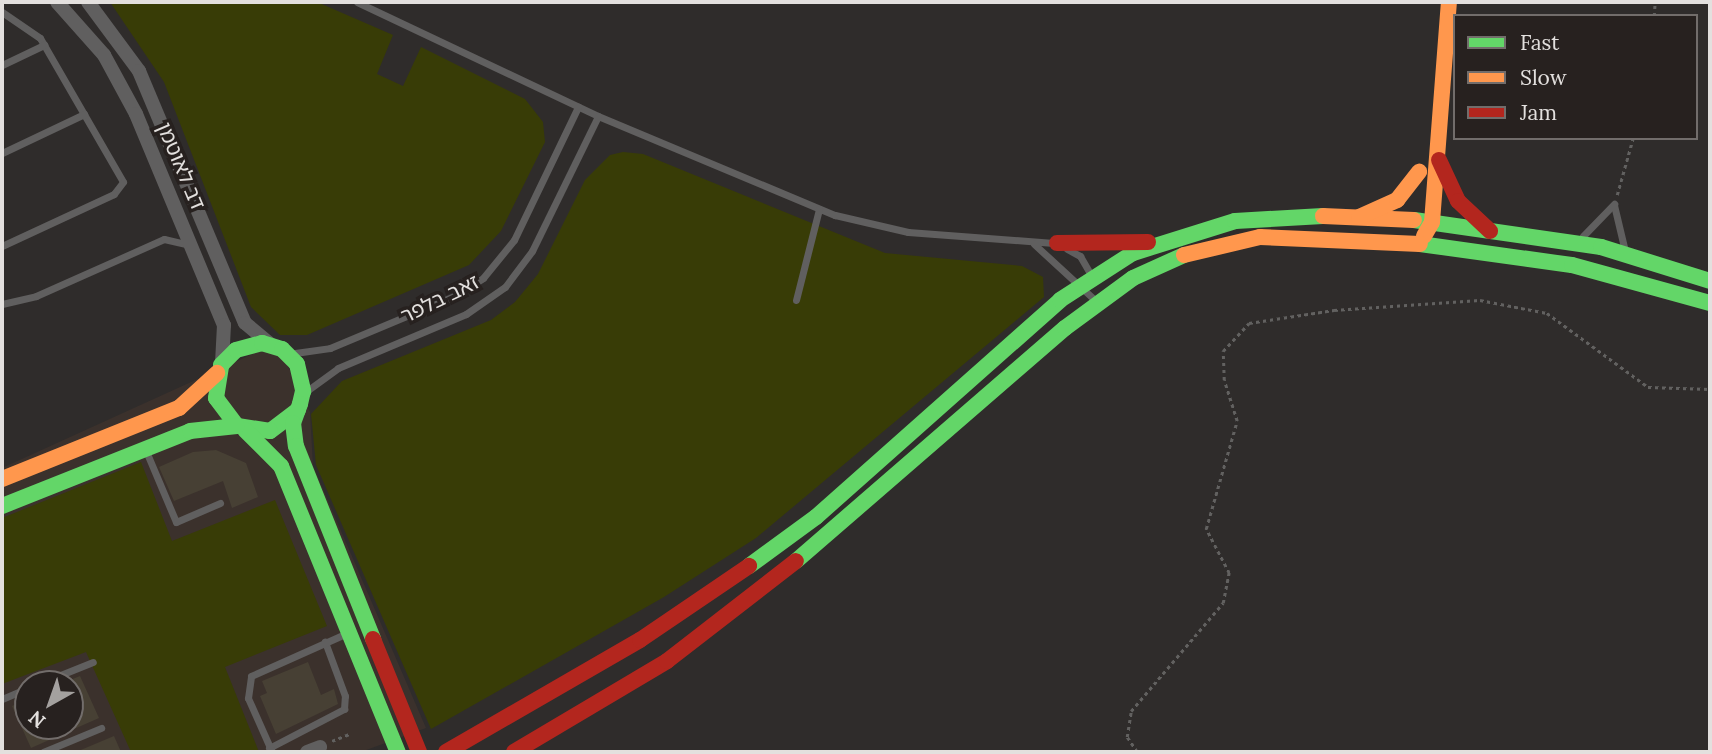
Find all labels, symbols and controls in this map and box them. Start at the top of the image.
legend [1453,14,1698,140]
text: Fast [1520,29,1559,56]
text: Slow [1520,64,1567,91]
text: Jam [1520,99,1557,126]
street label: דב לאוטמן [151,119,211,213]
street label: זאב בלפר [397,269,483,329]
north arrow [14,670,84,740]
text: N [23,706,50,733]

